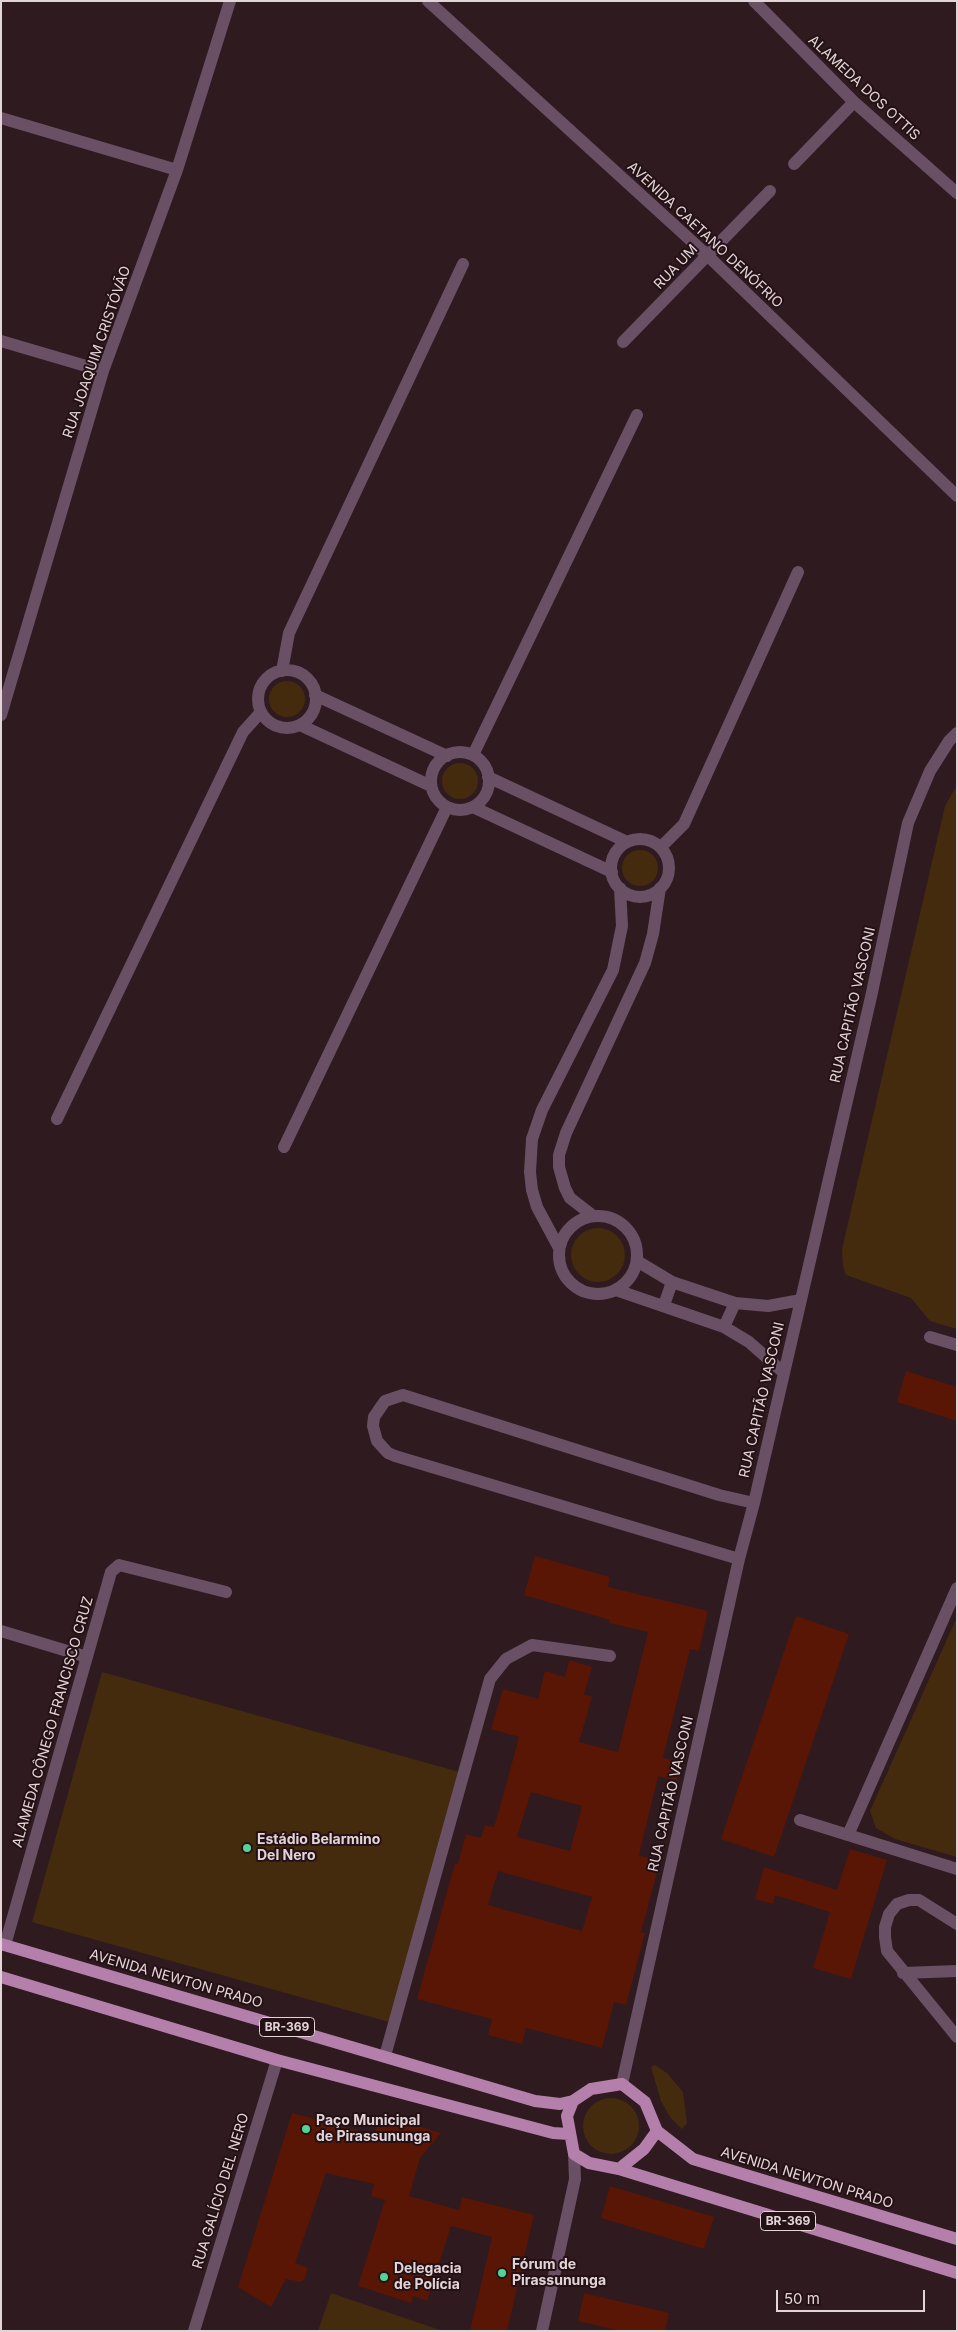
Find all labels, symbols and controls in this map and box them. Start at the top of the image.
street label: ALAMEDA DOS OTTIS [805,32,923,144]
street label: AVENIDA CAETANO DENÓFRIO [624,158,786,312]
street label: RUA UM [651,241,701,293]
street label: RUA JOAQUIM CRISTÓVÃO [60,264,134,440]
street label: RUA CAPITÃO VASCONI [827,925,879,1085]
street label: RUA CAPITÃO VASCONI [736,1320,788,1480]
street label: ALAMEDA CÔNEGO FRANCISCO CRUZ [9,1595,97,1849]
street label: RUA CAPITÃO VASCONI [645,1714,697,1874]
place label: Estádio Belarmino Del Nero [257,1832,380,1864]
marker: Estádio Belarmino Del Nero [241,1842,253,1854]
street label: AVENIDA NEWTON PRADO [88,1946,264,2012]
road number: BR-369 [260,2018,314,2036]
street label: RUA GALÍCIO DEL NERO [189,2111,253,2271]
place label: Paço Municipal de Pirassununga [316,2113,431,2146]
marker: Paço Municipal de Pirassununga [300,2123,312,2135]
street label: AVENIDA NEWTON PRADO [719,2144,895,2212]
road number: BR-369 [760,2212,816,2230]
place label: Fórum de Pirassununga [512,2257,606,2290]
place label: Delegacia de Polícia [394,2261,462,2294]
marker: Fórum de Pirassununga [496,2267,508,2279]
marker: Delegacia de Polícia [378,2271,390,2283]
scale bar [778,2280,927,2312]
text: 50 m [784,2289,820,2308]

